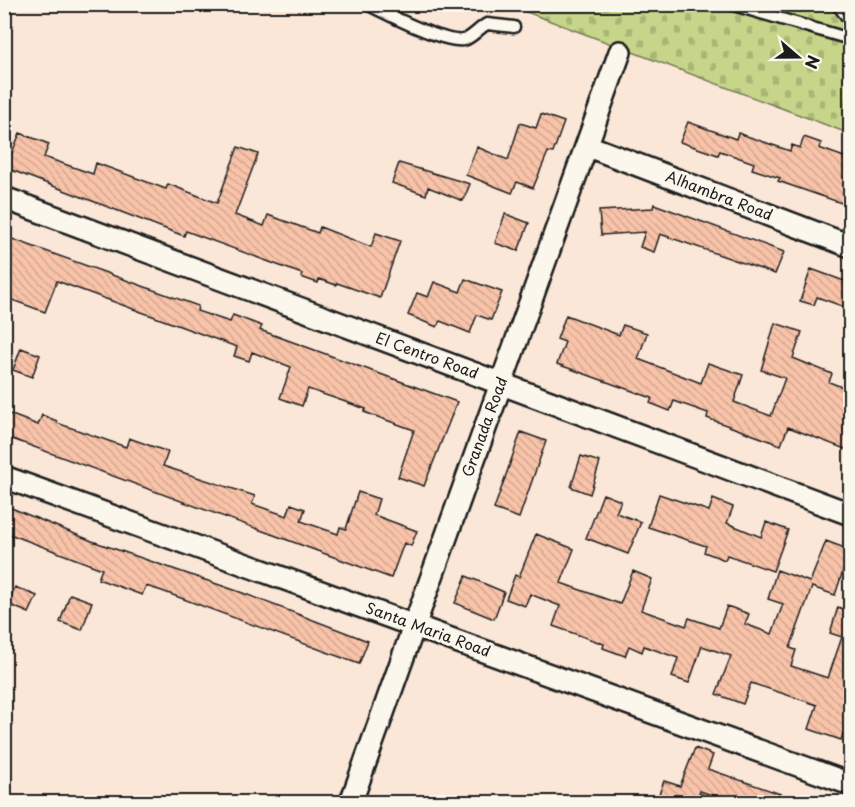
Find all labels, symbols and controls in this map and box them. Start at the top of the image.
north arrow [768,27,828,87]
text: N [800,52,826,73]
street label: Alhambra Road [663,164,776,226]
street label: El Centro Road [373,325,482,384]
street label: Granada Road [455,373,512,480]
street label: Santa Maria Road [363,595,494,662]

